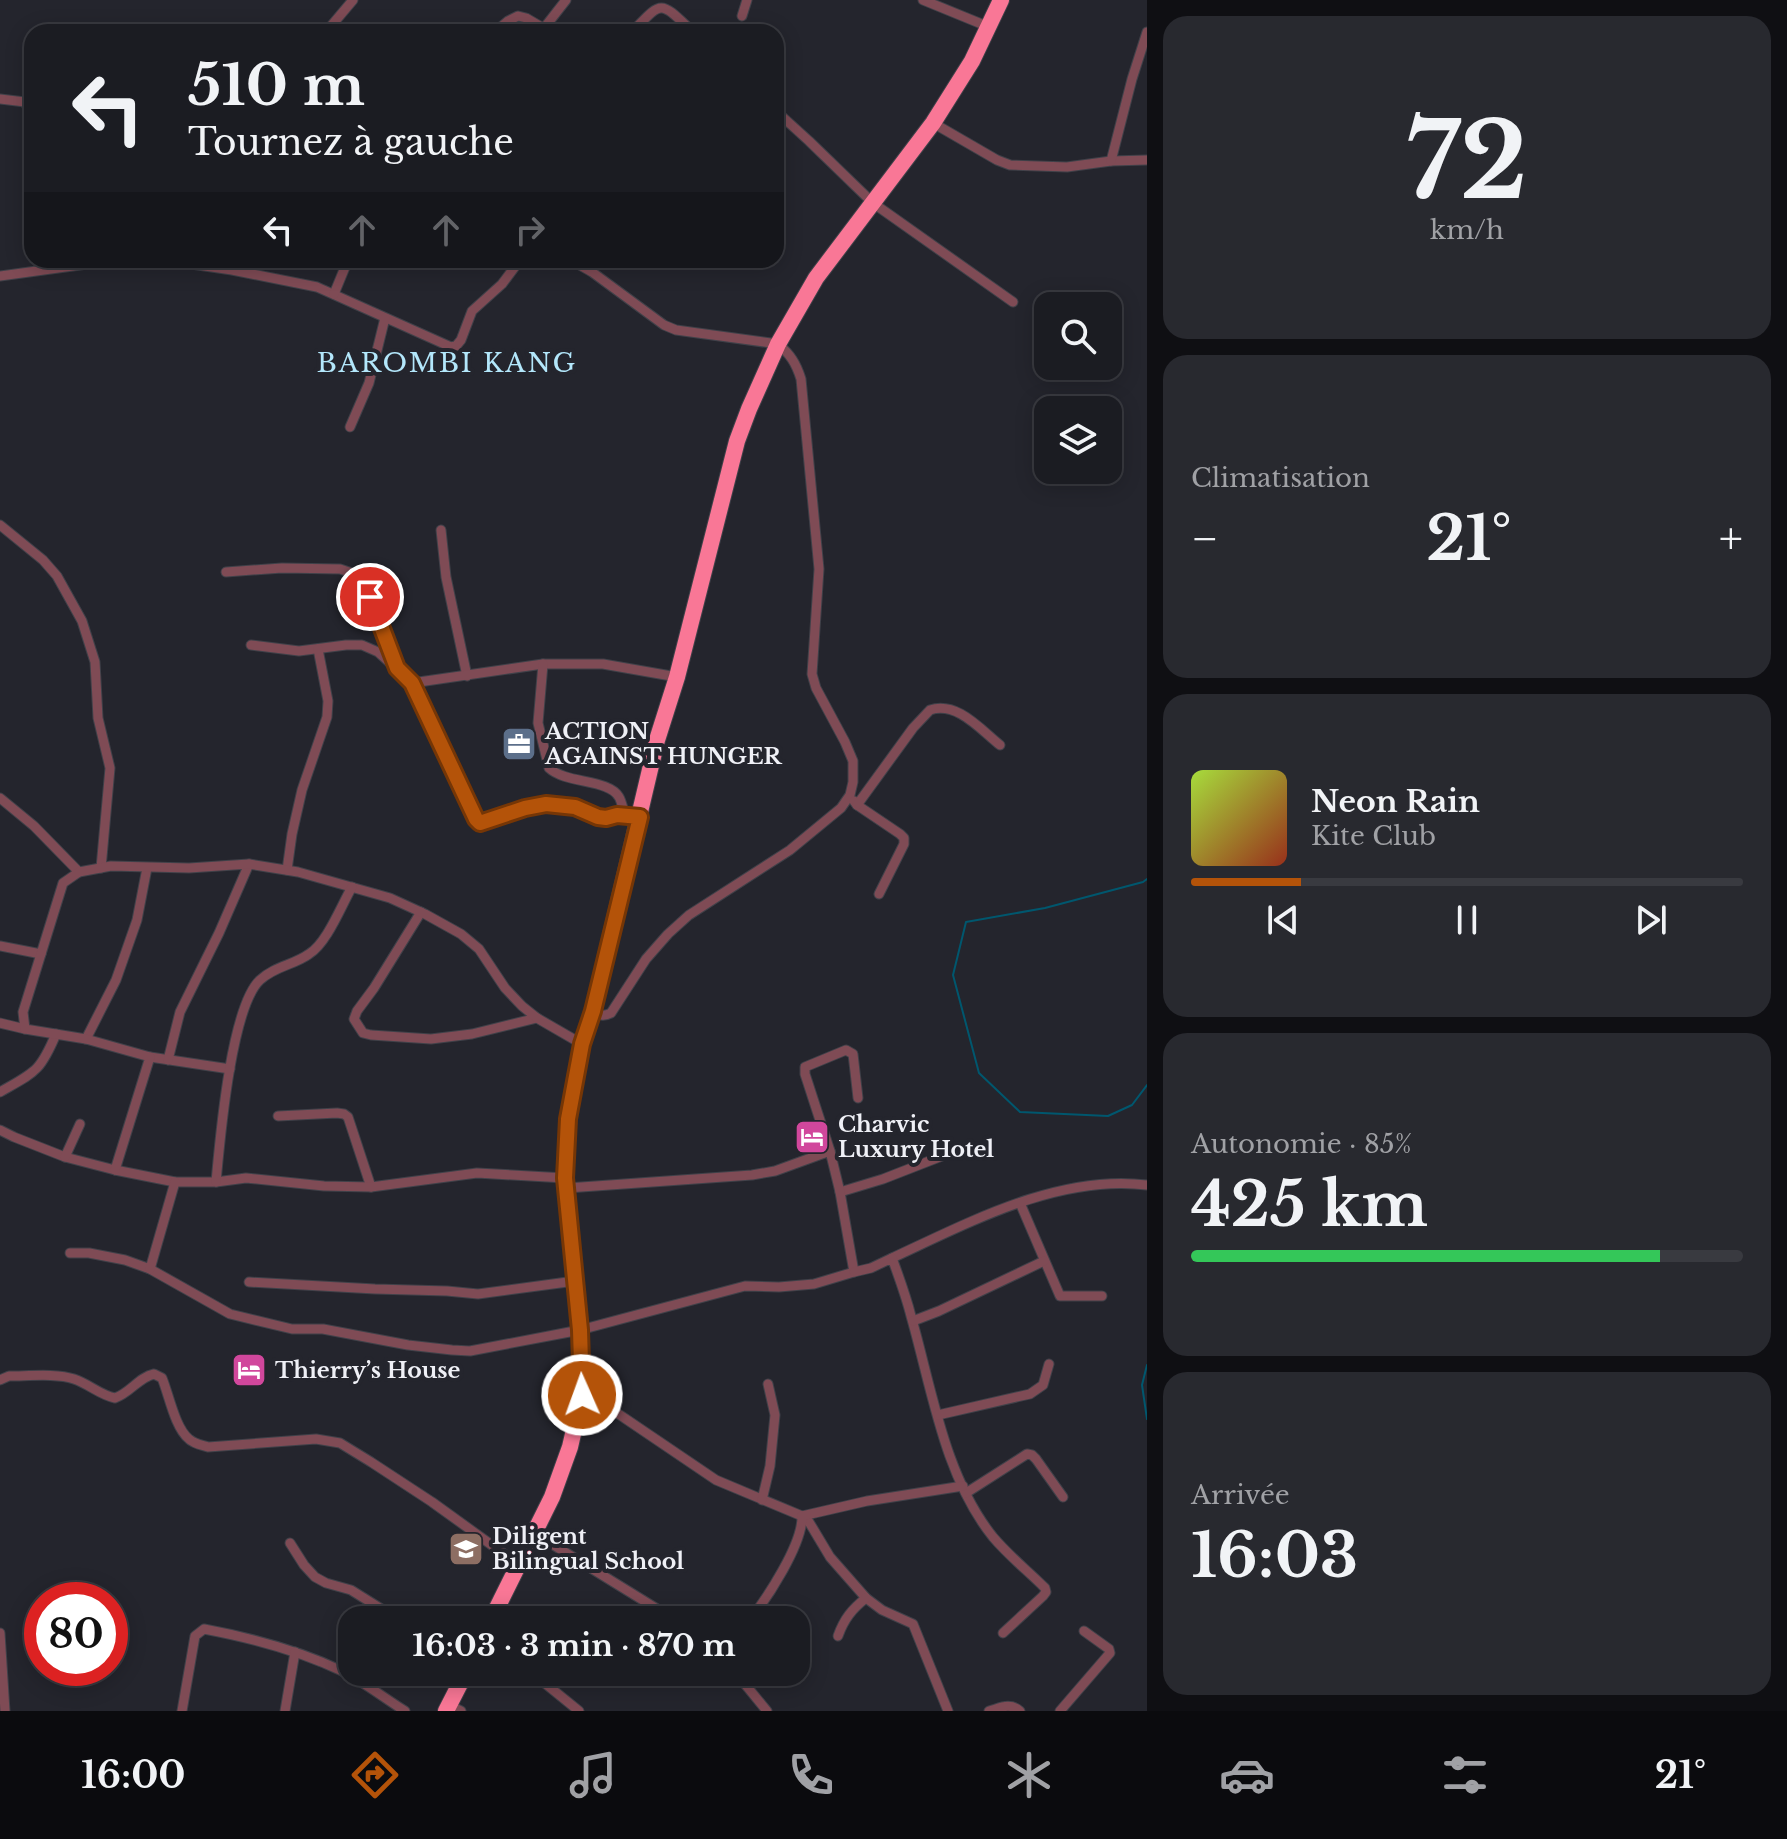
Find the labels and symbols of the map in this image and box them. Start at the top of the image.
district label: BAROMBI KANG [317,347,577,379]
pin [336,563,404,631]
place label: ACTION AGAINST HUNGER [544,718,783,770]
office icon: ACTION AGAINST HUNGER [500,725,538,763]
place label: Charvic Luxury Hotel [838,1111,994,1163]
hotel icon: Charvic Luxury Hotel [793,1118,831,1156]
hotel icon: Thierry’s House [230,1351,268,1389]
position arrow [540,1353,624,1437]
place label: Thierry’s House [275,1357,461,1384]
place label: Diligent Bilingual School [492,1523,684,1575]
school or university icon: Diligent Bilingual School [447,1530,485,1568]
speed limit sign: 80 [24,1582,128,1686]

